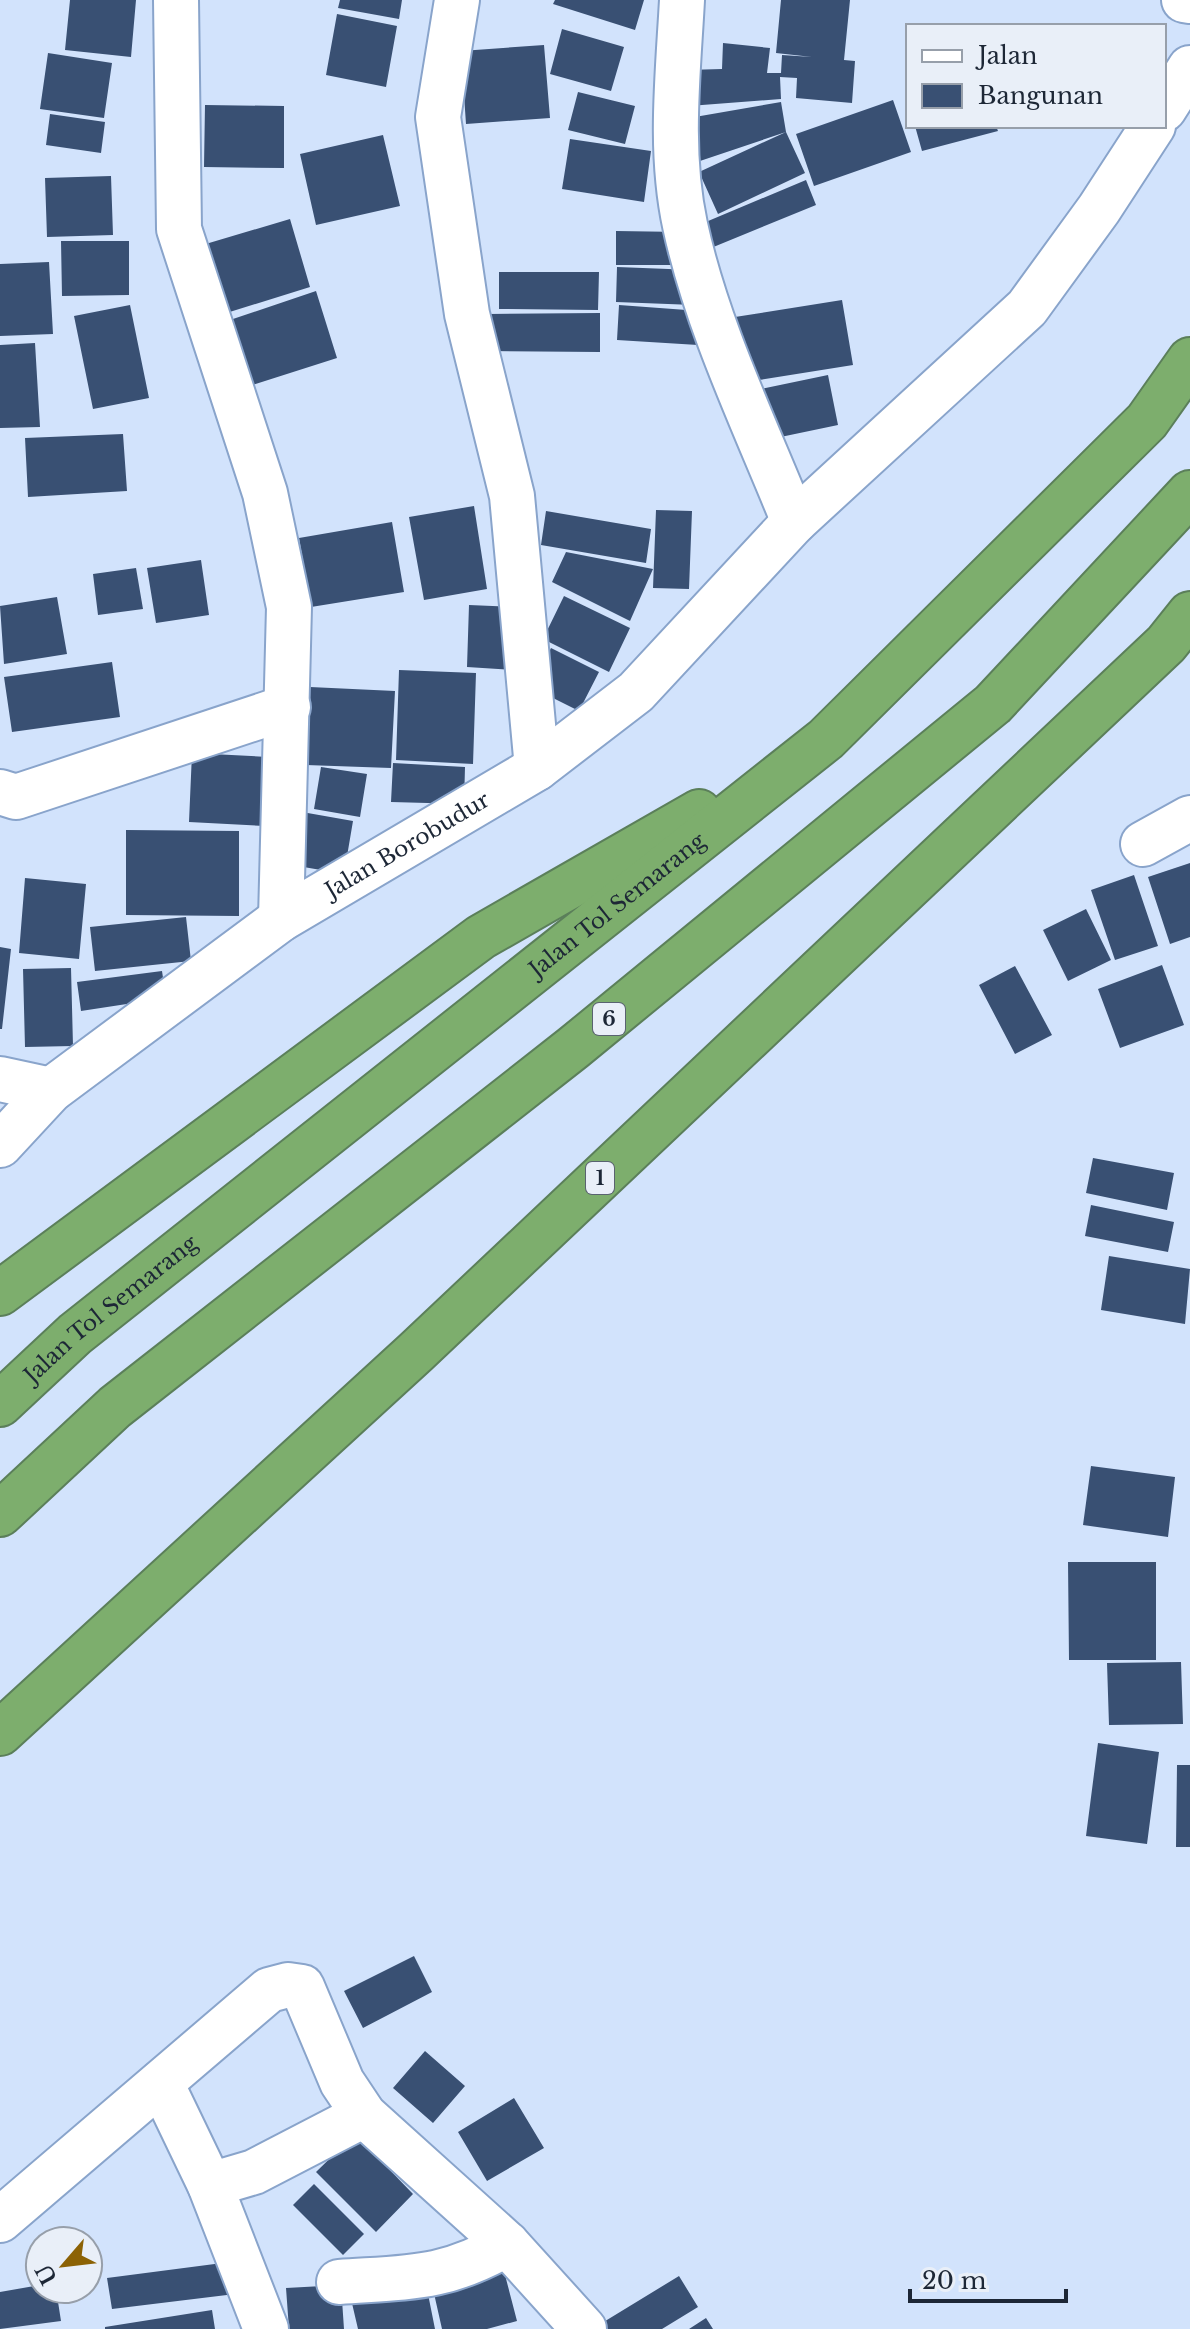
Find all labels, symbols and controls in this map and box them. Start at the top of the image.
legend [906,24,1166,128]
text: Jalan [975,41,1038,70]
text: Bangunan [978,81,1103,110]
street label: Jalan Borobudur [318,786,495,906]
street label: Jalan Tol Semarang [521,827,711,985]
road number: 6 [593,1003,625,1035]
road number: 1 [586,1162,614,1194]
street label: Jalan Tol Semarang [16,1229,203,1391]
north arrow [24,2225,104,2305]
scale bar [910,2253,1066,2303]
text: U [30,2259,63,2289]
text: 20 m [922,2266,987,2295]

